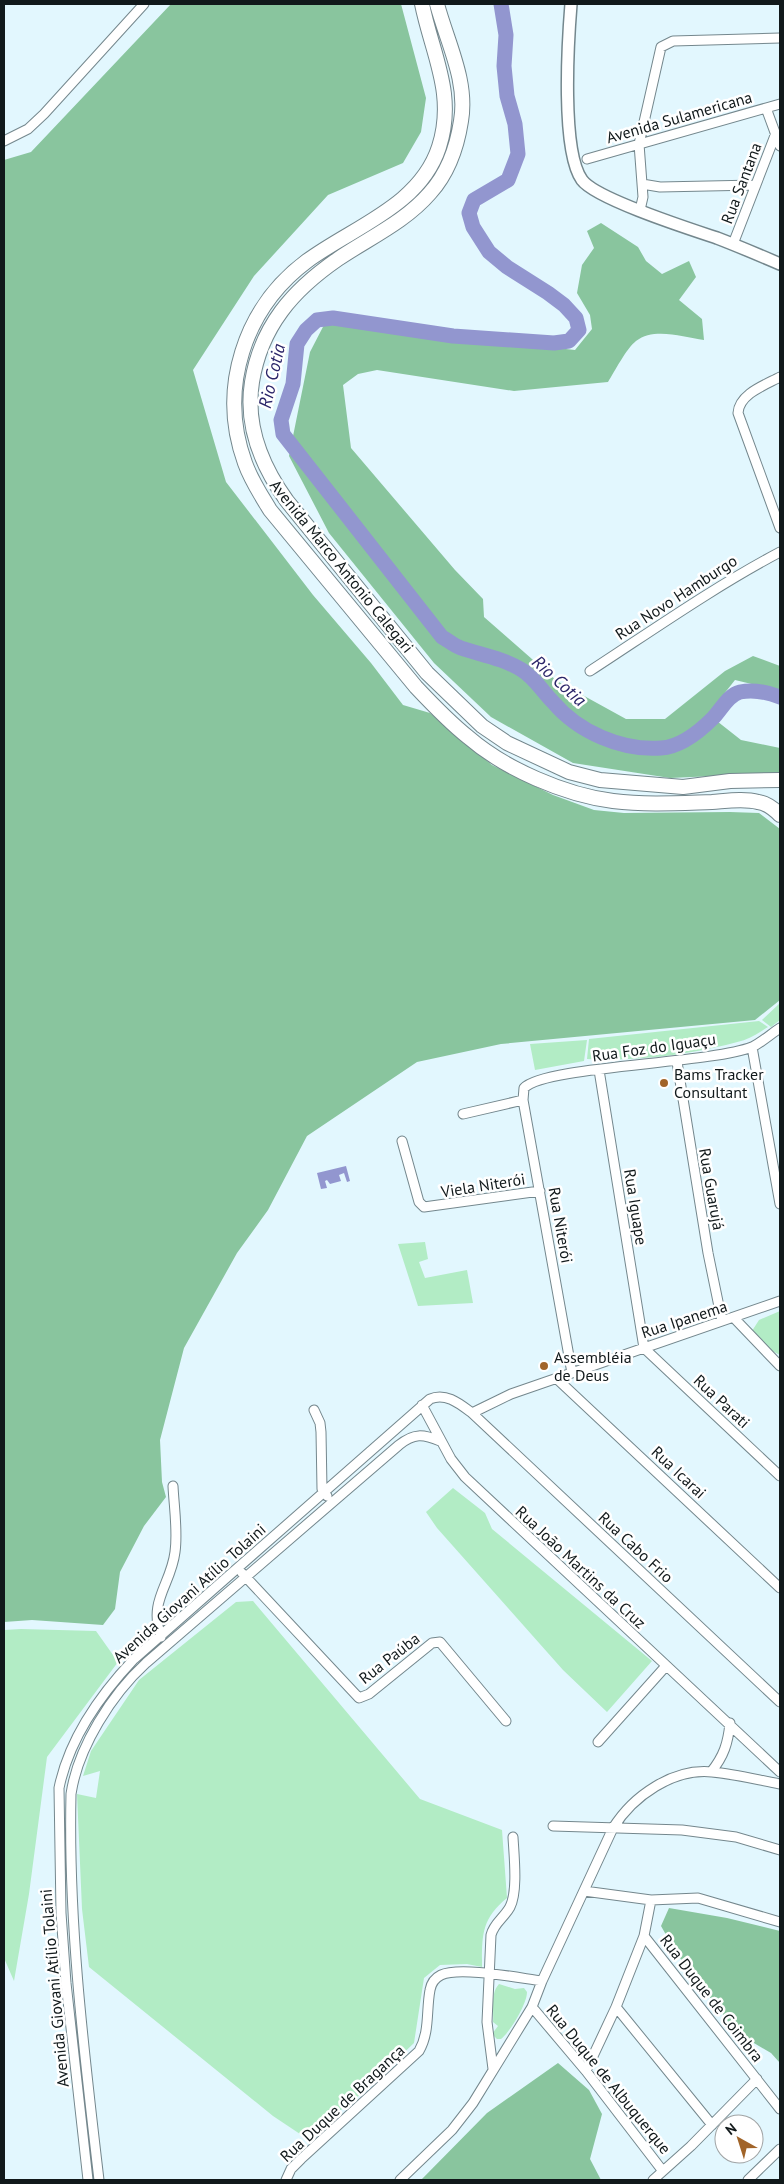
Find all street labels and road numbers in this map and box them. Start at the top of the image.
street label: Avenida Sulamericana [604,87,754,147]
street label: Rua Santana [716,140,766,226]
street label: Avenida Marco Antonio Calegari [266,475,418,657]
street label: Rua Novo Hamburgo [611,550,741,644]
street label: Rua Foz do Iguaçu [591,1028,717,1066]
street label: Rua Guarujá [695,1146,729,1232]
street label: Viela Niterói [438,1168,527,1202]
street label: Rua Iguape [620,1168,652,1246]
street label: Rua Niterói [544,1185,578,1265]
street label: Rua Ipanema [638,1296,730,1342]
street label: Rua Parati [690,1370,754,1432]
street label: Rua Icarai [647,1442,711,1502]
street label: Rua João Martins da Cruz [512,1501,650,1633]
street label: Rua Cabo Frio [594,1507,678,1587]
street label: Avenida Giovani Atílio Tolaini [108,1519,270,1667]
street label: Rua Paúba [355,1628,423,1688]
street label: Avenida Giovani Atílio Tolaini [35,1888,73,2088]
street label: Rua Duque de Coimbra [656,1930,768,2066]
street label: Rua Duque de Albuquerque [542,2000,676,2158]
street label: Rua Duque de Bragança [276,2040,408,2166]

